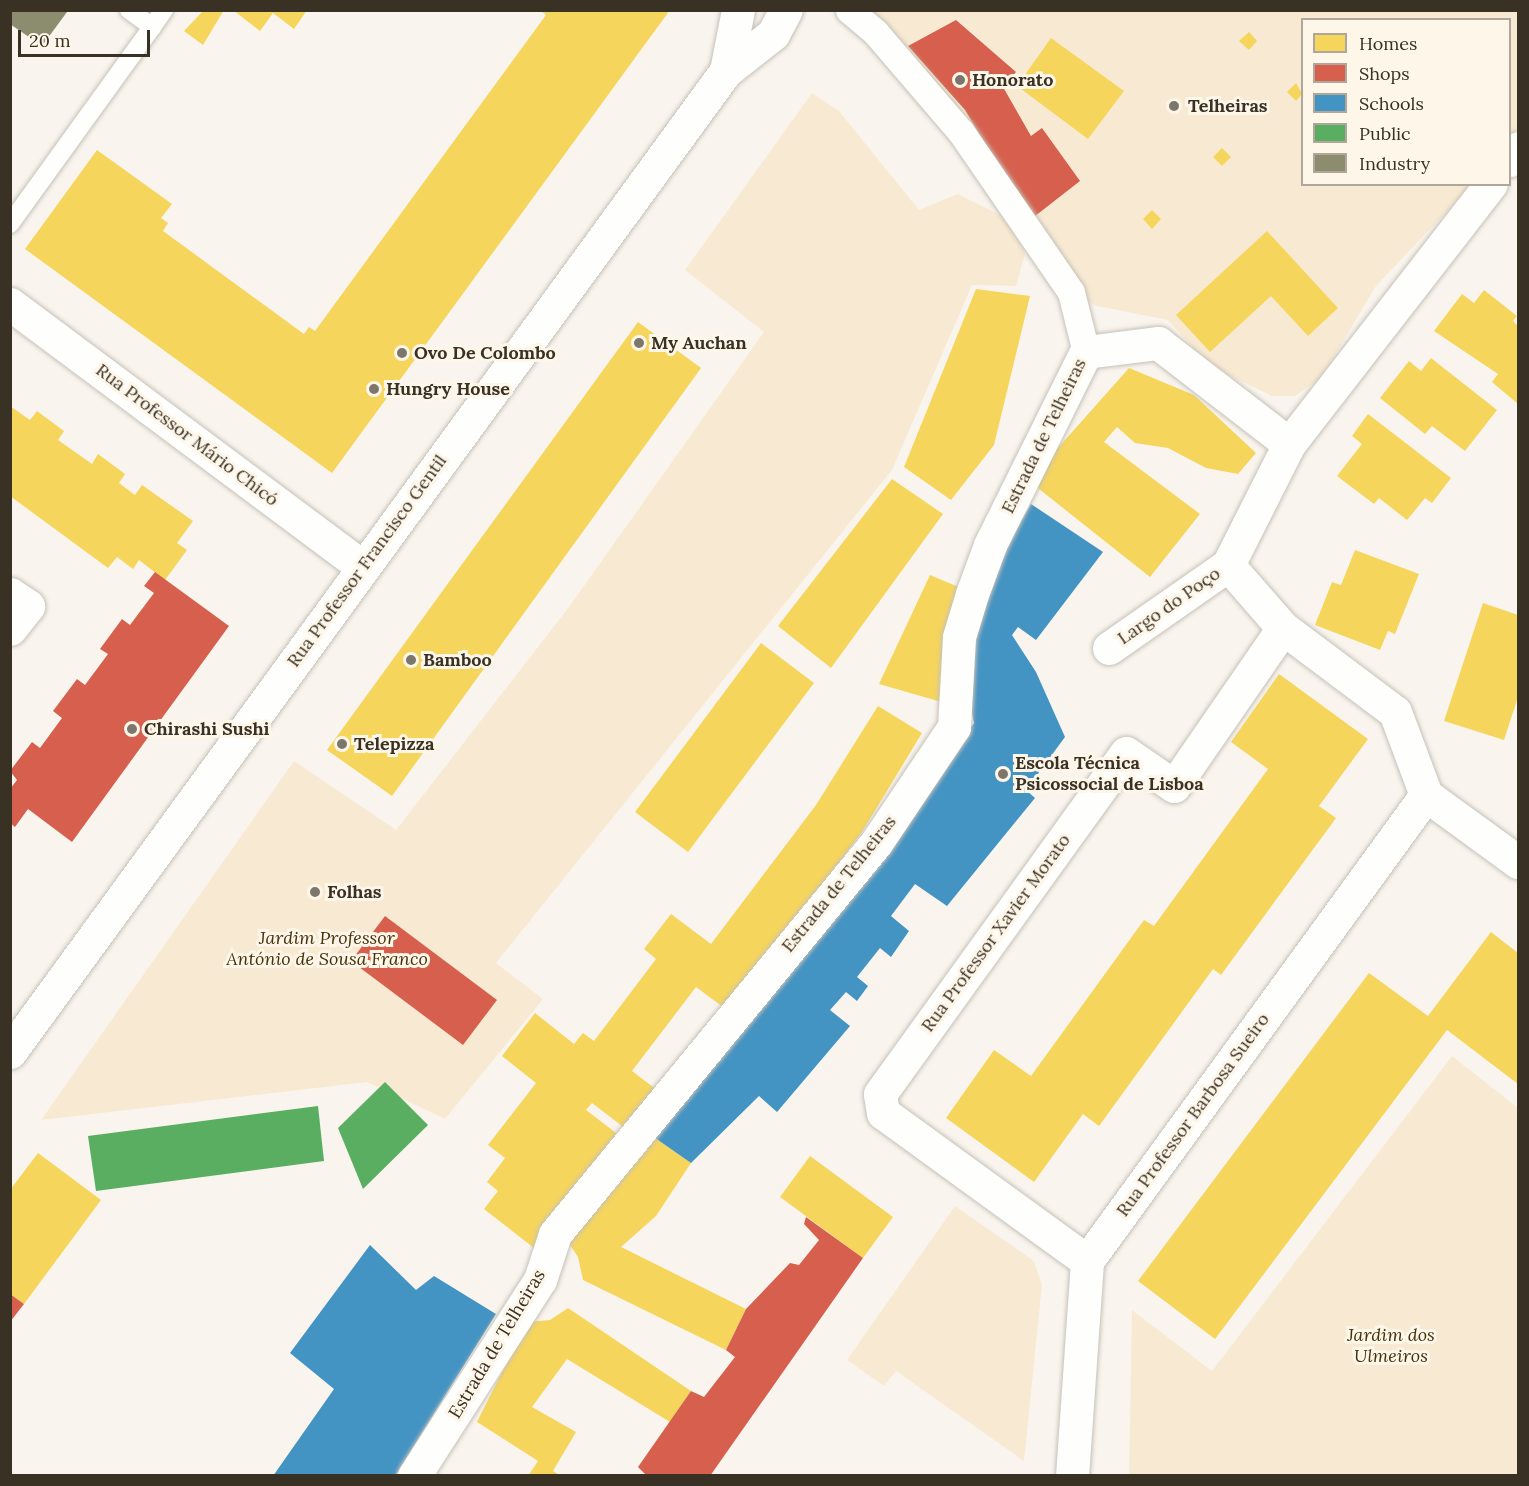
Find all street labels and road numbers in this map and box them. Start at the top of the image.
street label: Estrada de Telheiras [997,355,1091,517]
street label: Rua Professor Mário Chicó [91,359,283,511]
street label: Rua Professor Francisco Gentil [283,451,451,671]
street label: Largo do Poço [1114,563,1224,649]
street label: Estrada de Telheiras [777,811,901,957]
street label: Rua Professor Xavier Morato [917,830,1075,1036]
street label: Rua Professor Barbosa Sueiro [1112,1009,1274,1221]
street label: Estrada de Telheiras [444,1266,550,1422]

